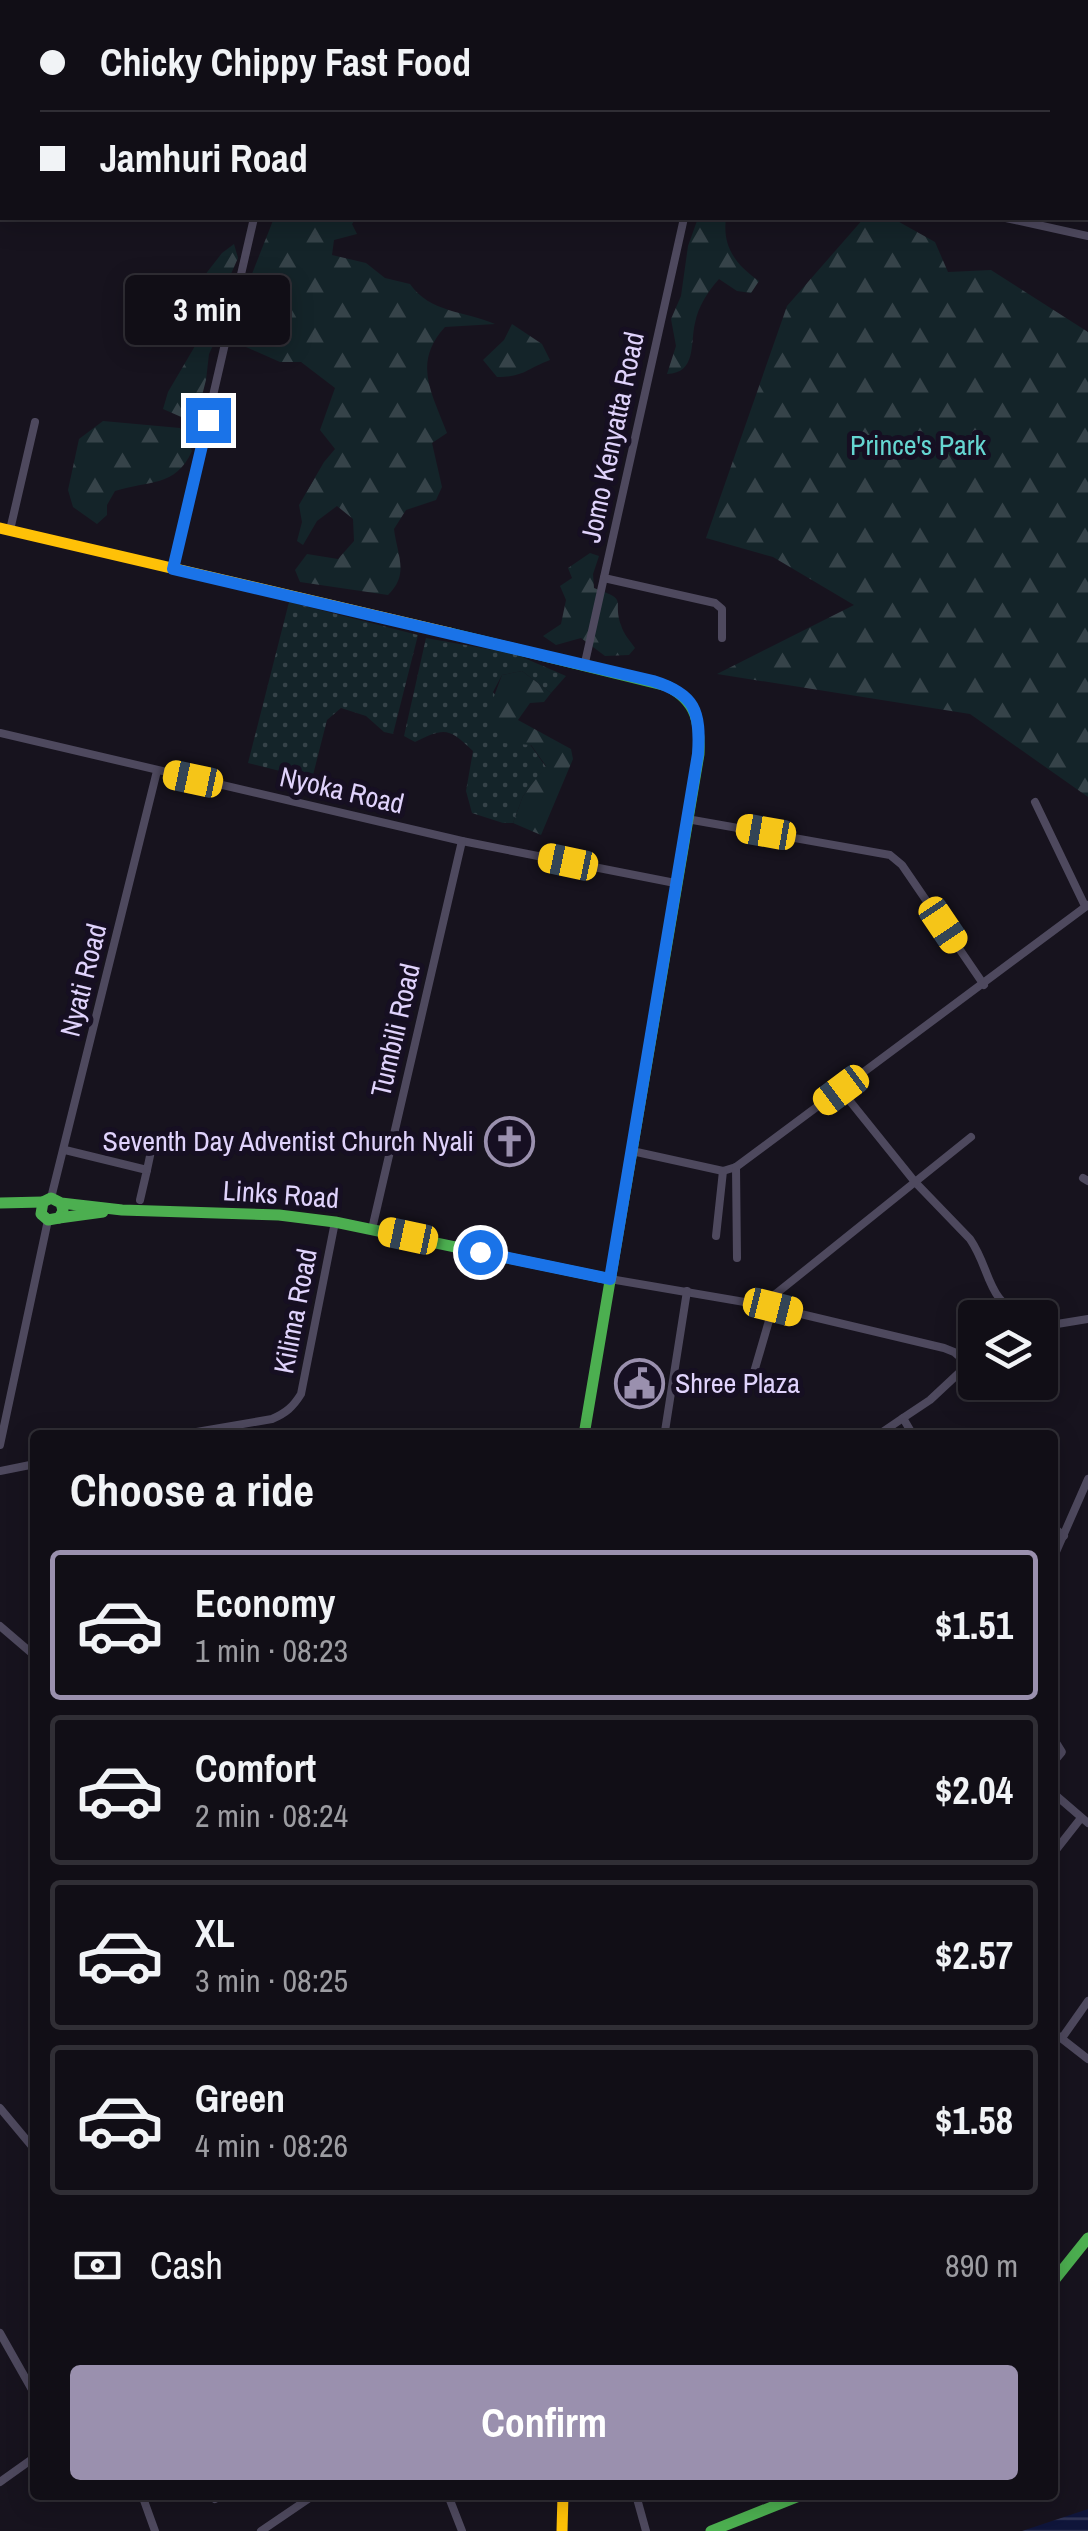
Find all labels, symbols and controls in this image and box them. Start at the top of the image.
text: Chicky Chippy Fast Food [100,37,471,88]
text: Jamhuri Road [100,133,308,184]
callout: 3 min [126,275,290,345]
text: 3 min [173,288,242,331]
street label: Jomo Kenyatta Road [571,328,653,546]
route end [186,398,231,443]
park label: Prince's Park [850,426,986,464]
street label: Nyoka Road [276,757,408,823]
car [161,758,225,800]
car [734,812,798,852]
car [536,841,600,883]
car [914,892,972,958]
street label: Nyati Road [51,920,115,1040]
street label: Tumbili Road [361,960,429,1100]
car [808,1060,874,1120]
church icon: Seventh Day Adventist Church Nyali [483,1115,535,1167]
place label: Seventh Day Adventist Church Nyali [103,1122,474,1160]
street label: Links Road [222,1171,340,1217]
car [376,1215,440,1257]
route start [458,1230,503,1275]
street label: Kilima Road [264,1245,326,1377]
car [740,1285,806,1329]
map controls [958,1300,1058,1400]
button: layers [958,1300,1058,1400]
public building icon: Shree Plaza [614,1357,666,1409]
place label: Shree Plaza [675,1364,800,1402]
text: Choose a ride [70,1459,314,1520]
text: Economy [195,1578,335,1629]
icon: car [75,1580,165,1670]
text: $1.51 [935,1600,1013,1651]
text: 1 min · 08:23 [195,1629,348,1672]
text: Comfort [195,1743,316,1794]
icon: car [75,1745,165,1835]
text: $2.04 [935,1765,1013,1816]
text: 2 min · 08:24 [195,1794,348,1837]
text: XL [195,1908,235,1959]
icon: car [75,1910,165,2000]
text: $2.57 [935,1930,1013,1981]
text: 3 min · 08:25 [195,1959,348,2002]
text: Green [195,2073,285,2124]
icon: car [75,2075,165,2165]
text: $1.58 [935,2095,1013,2146]
text: 4 min · 08:26 [195,2124,348,2167]
icon: cash [70,2238,125,2293]
text: Cash [150,2240,223,2291]
text: 890 m [945,2244,1018,2287]
button: Confirm [70,2365,1018,2480]

